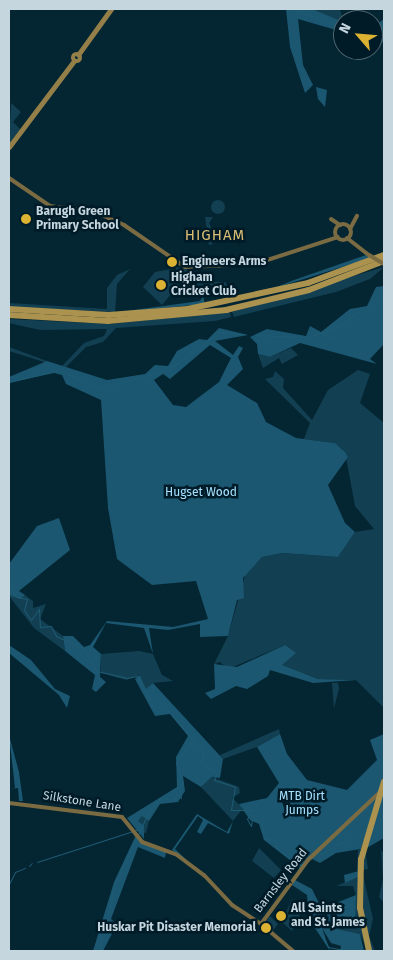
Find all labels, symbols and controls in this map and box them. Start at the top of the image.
north arrow [333,10,383,60]
text: N [335,20,355,36]
place label: Barugh Green Primary School [36,205,119,233]
marker: Barugh Green Primary School [20,213,32,225]
district label: HIGHAM [184,227,246,245]
place label: Engineers Arms [182,255,266,269]
marker: Engineers Arms [166,256,178,268]
place label: Higham Cricket Club [171,271,237,299]
marker: Higham Cricket Club [155,279,167,291]
park label: Hugset Wood [165,486,237,500]
street label: Silkstone Lane [42,789,122,815]
park label: MTB Dirt Jumps [279,790,325,818]
street label: Barnsley Road [251,846,311,916]
place label: All Saints and St. James [291,902,365,930]
marker: All Saints and St. James [275,910,287,922]
place label: Huskar Pit Disaster Memorial [97,921,256,935]
marker: Huskar Pit Disaster Memorial [260,922,272,934]

